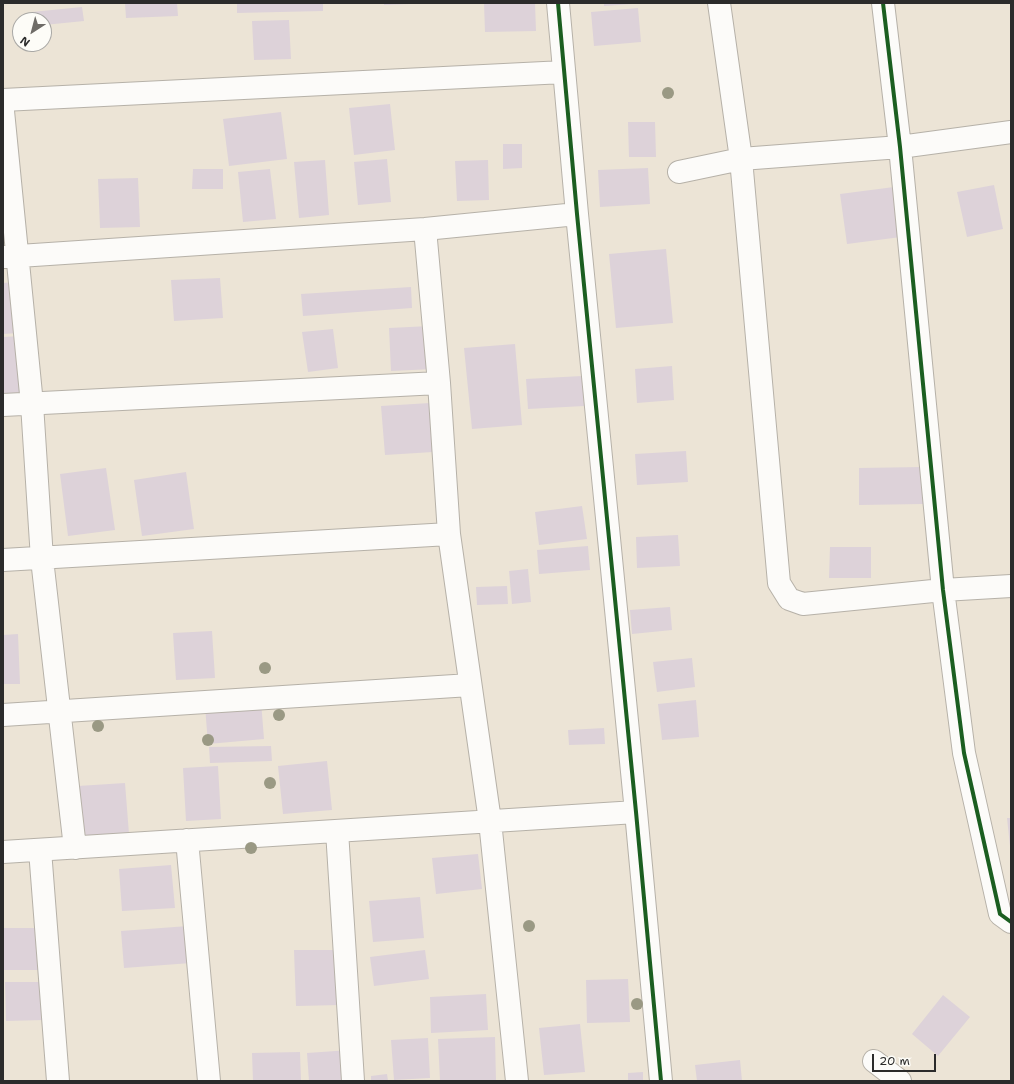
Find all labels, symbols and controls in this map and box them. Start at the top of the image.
north arrow [12,12,52,52]
text: N [17,33,33,50]
scale bar [874,1046,938,1072]
text: 20 m [879,1053,910,1069]

